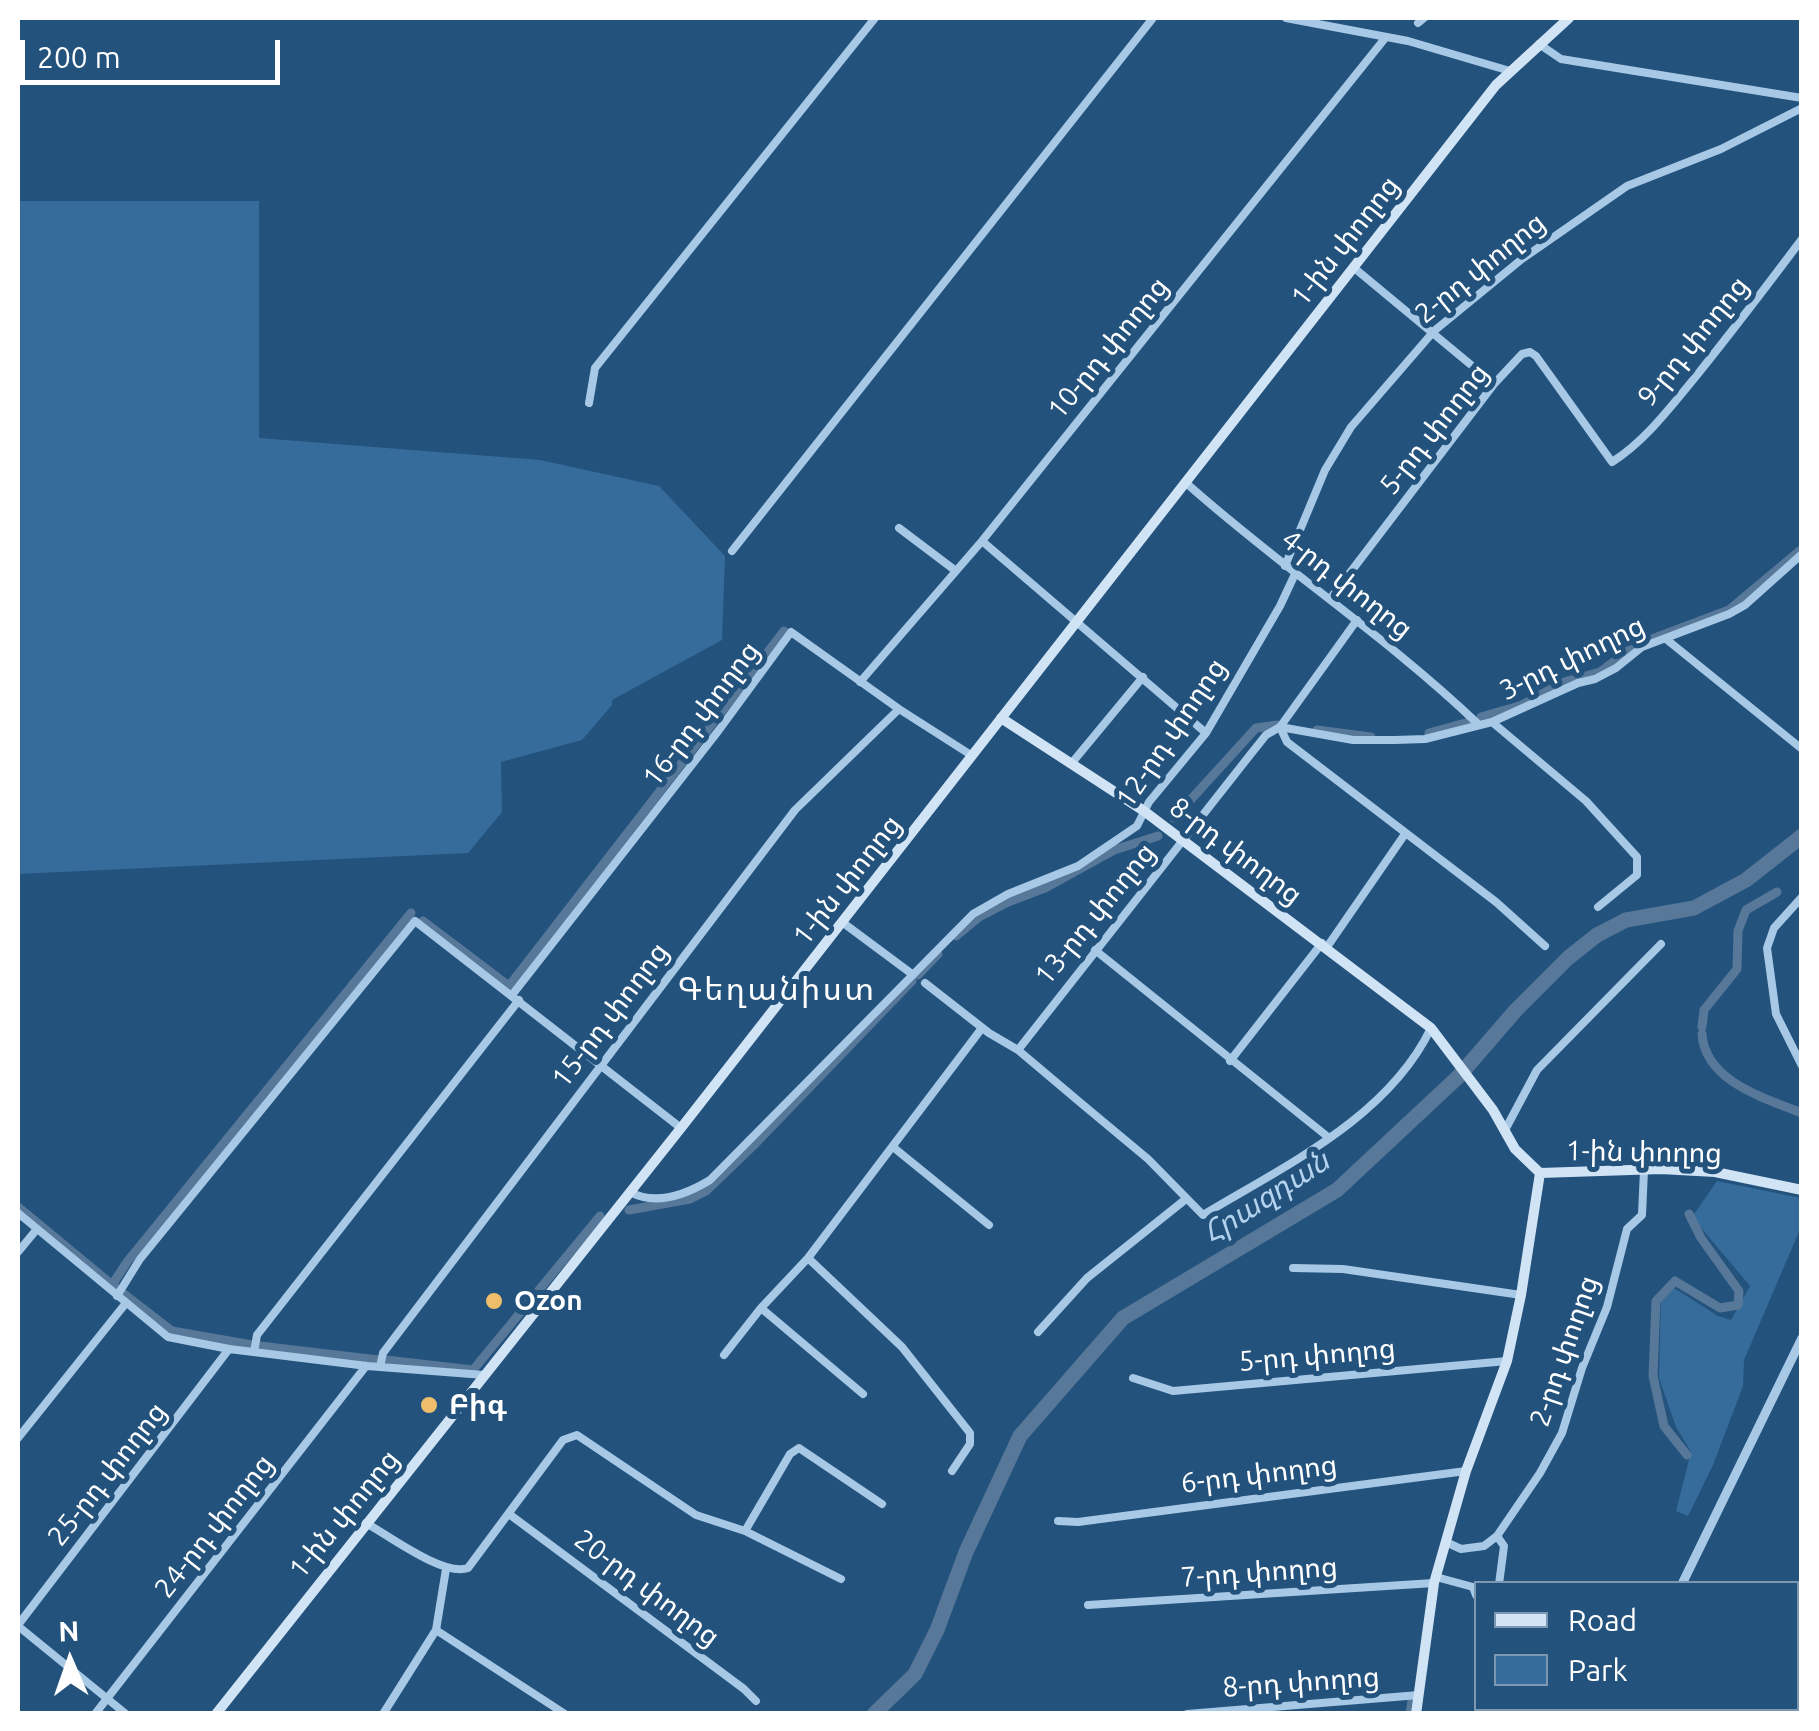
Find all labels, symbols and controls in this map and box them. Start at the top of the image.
scale bar [25,20,285,82]
text: 200 m [37,40,121,74]
street label: 1-ին փողոց [1284,169,1406,313]
street label: 2-րդ փողոց [1408,205,1552,331]
street label: 9-րդ փողոց [1630,269,1756,413]
street label: 10-րդ փողոց [1040,270,1176,426]
street label: 5-րդ փողոց [1372,357,1496,501]
street label: 4-րդ փողոց [1275,522,1419,646]
street label: 3-րդ փողոց [1494,608,1650,708]
street label: 16-րդ փողոց [635,635,767,793]
street label: 12-րդ փողոց [1109,652,1233,814]
street label: 8-րդ փողոց [1163,790,1309,912]
street label: 1-ին փողոց [786,808,908,952]
street label: 13-րդ փողոց [1027,836,1163,992]
street label: 15-րդ փողոց [544,936,676,1094]
district label: Գեղանիստ [677,970,877,1008]
street label: 1-ին փողոց [1566,1134,1722,1170]
water label: Հրազդան [1196,1143,1336,1251]
street label: 2-րդ փողոց [1523,1271,1605,1431]
place label: Ozon [514,1284,583,1318]
marker: Ozon [483,1290,505,1312]
street label: 5-րդ փողոց [1237,1331,1397,1379]
place label: Բիգ [449,1388,507,1422]
marker: Բիգ [418,1394,440,1416]
street label: 25-րդ փողոց [40,1395,174,1553]
street label: 1-ին փողոց [282,1443,406,1585]
street label: 24-րդ փողոց [147,1447,281,1605]
street label: 6-րդ փողոց [1179,1448,1339,1500]
street label: 20-րդ փողոց [568,1522,726,1654]
street label: 7-րդ փողոց [1179,1550,1339,1594]
legend [1474,1581,1799,1711]
text: Road [1568,1603,1637,1637]
north arrow [20,1611,120,1711]
text: N [58,1615,80,1646]
text: Park [1568,1653,1628,1687]
street label: 8-րդ փողոց [1221,1660,1381,1704]

